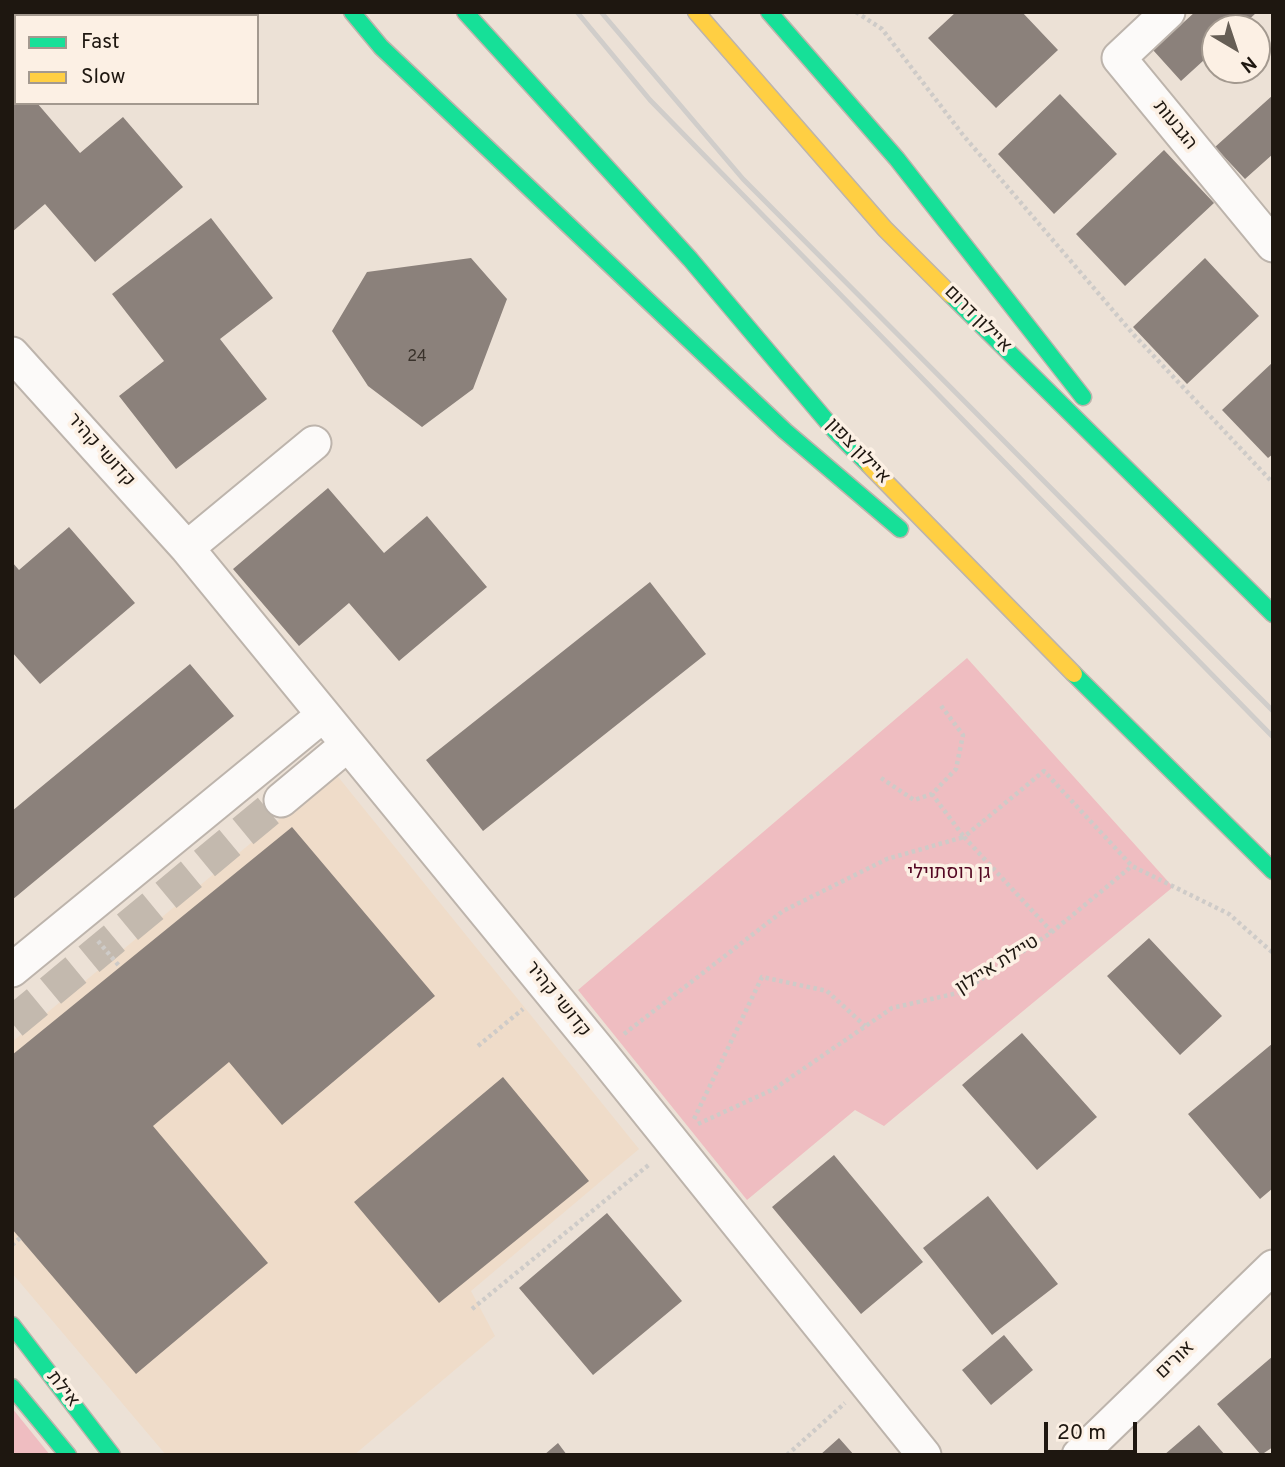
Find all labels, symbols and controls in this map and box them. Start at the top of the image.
legend [14,14,259,105]
north arrow [1201,14,1271,84]
text: Fast [81,29,120,56]
text: N [1235,50,1261,77]
text: Slow [81,64,126,91]
street label: הגבעות [1147,97,1201,155]
street label: איילון דרום [939,282,1015,358]
house number: 24 [407,348,427,368]
street label: קדושי קהיר [61,410,139,492]
street label: איילון צפון [820,414,894,490]
park label: גן רוסתוילי [907,863,991,885]
street label: טיילת איילון [952,931,1044,1001]
street label: קדושי קהיר [520,958,594,1042]
street label: אורים [1152,1337,1200,1385]
street label: אילת [41,1367,83,1413]
scale bar [1047,1408,1140,1452]
text: 20 m [1057,1420,1106,1447]

